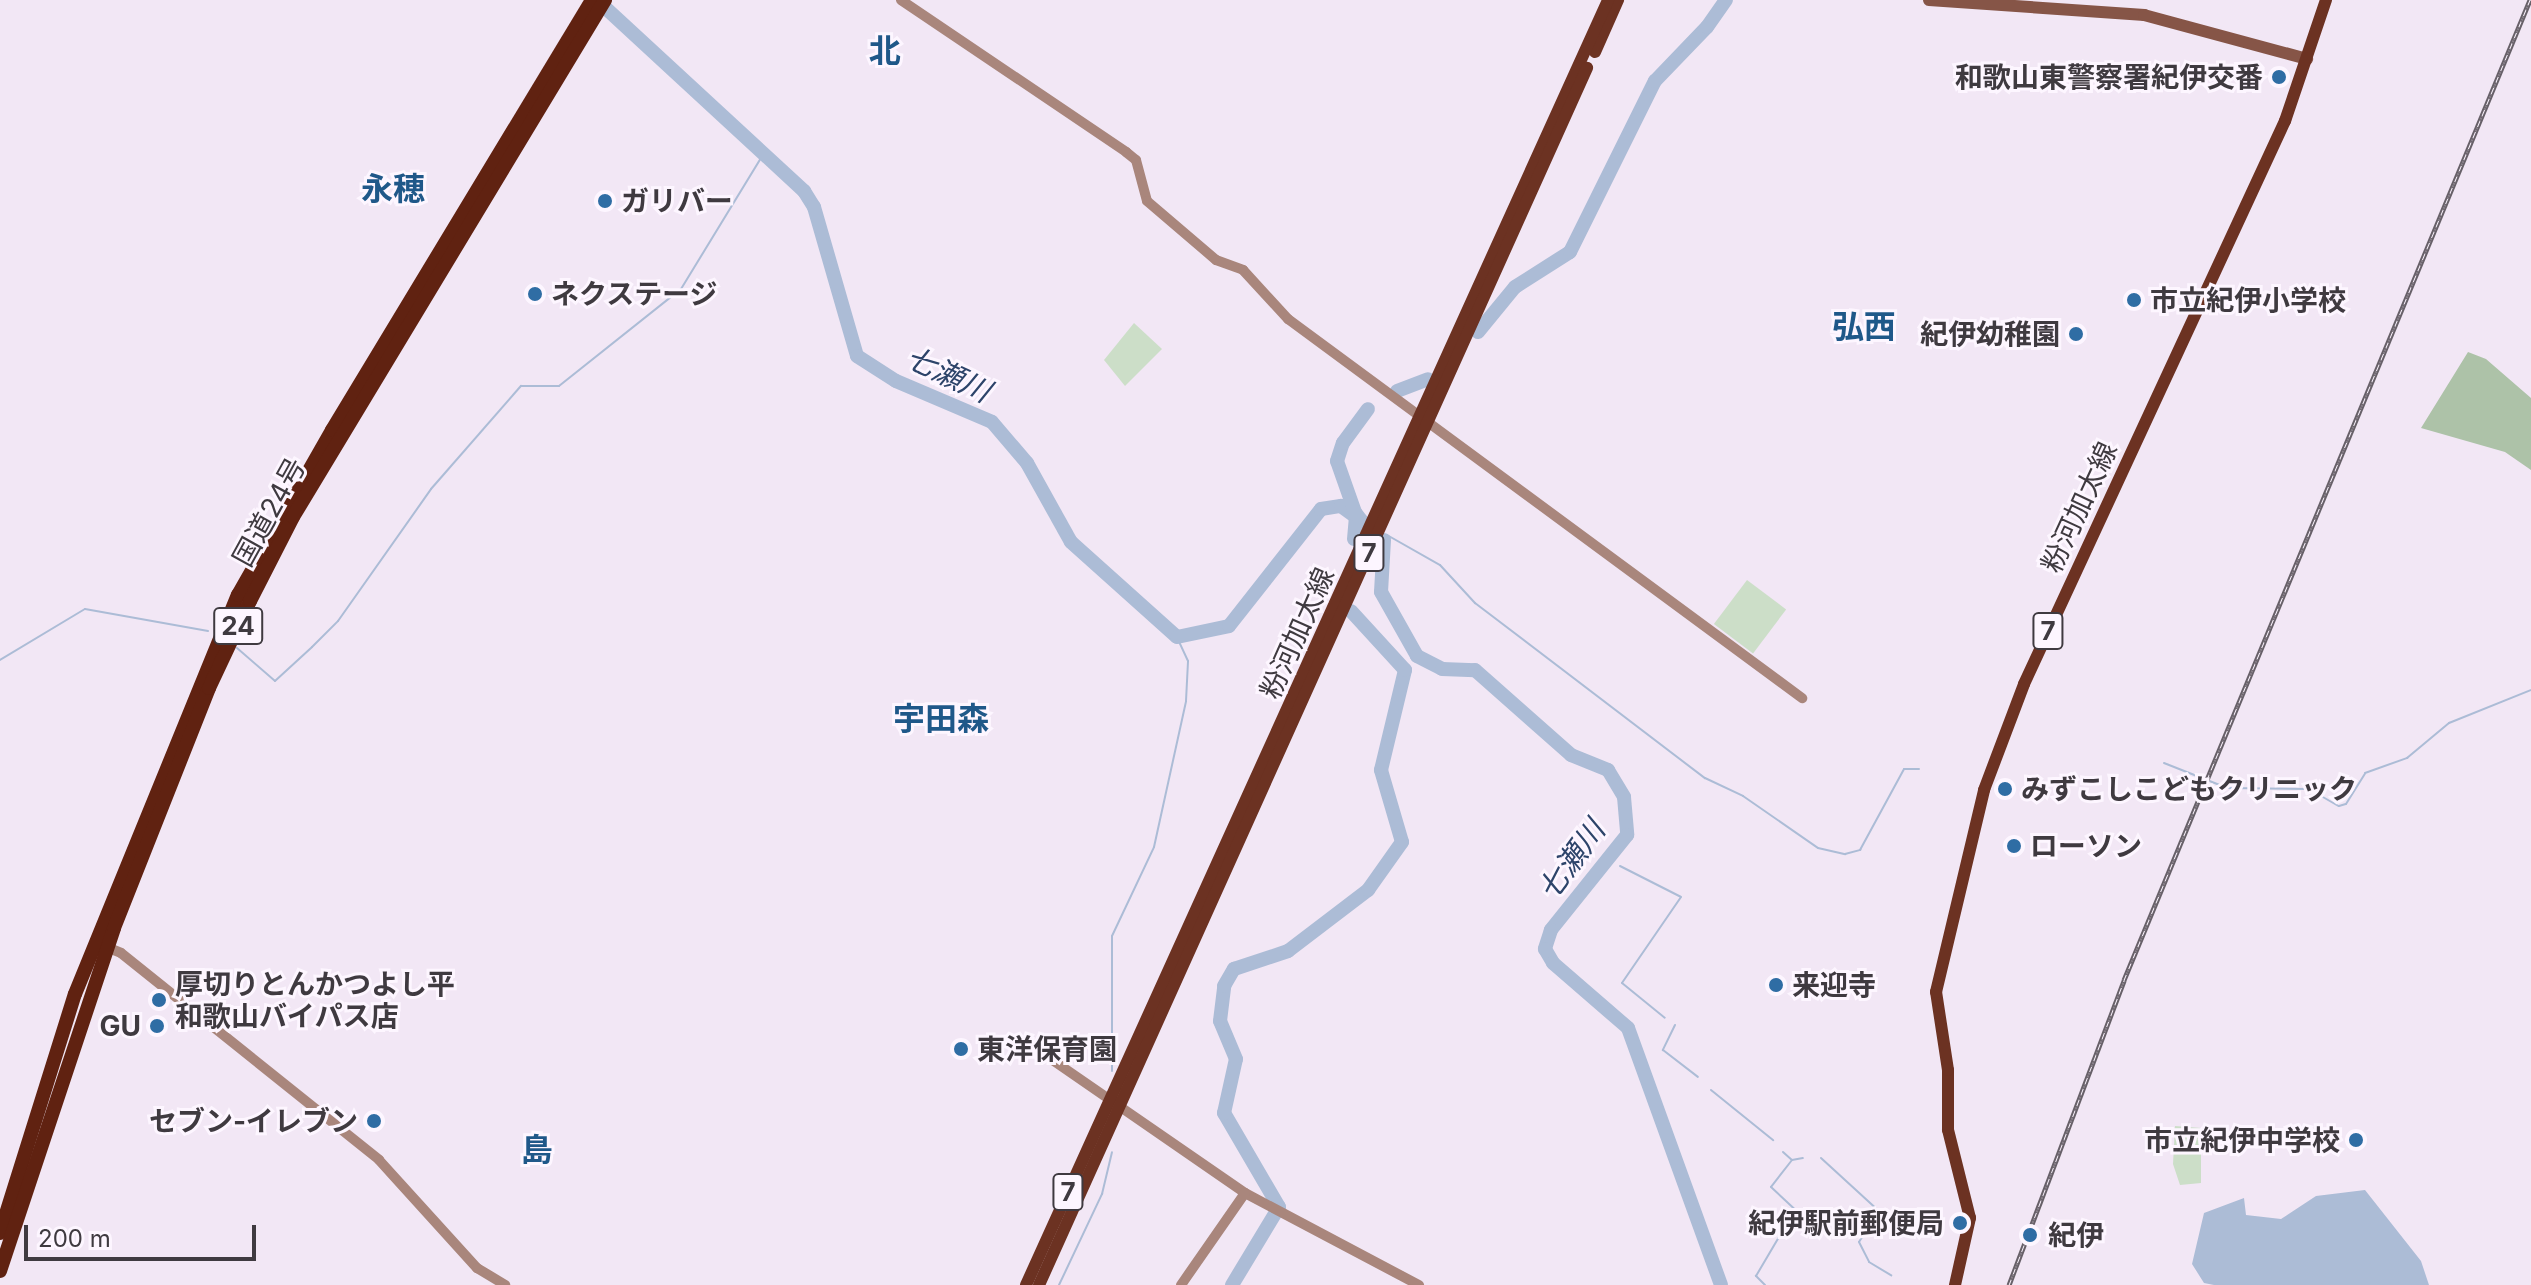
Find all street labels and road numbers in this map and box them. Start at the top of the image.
street label: 粉河加太線 [2034,436,2124,578]
street label: 国道24号 [226,452,312,572]
road number: 7 [1353,531,1385,575]
street label: 粉河加太線 [1253,562,1341,704]
road number: 24 [212,604,264,648]
road number: 7 [2032,609,2064,653]
road number: 7 [1052,1170,1084,1214]

